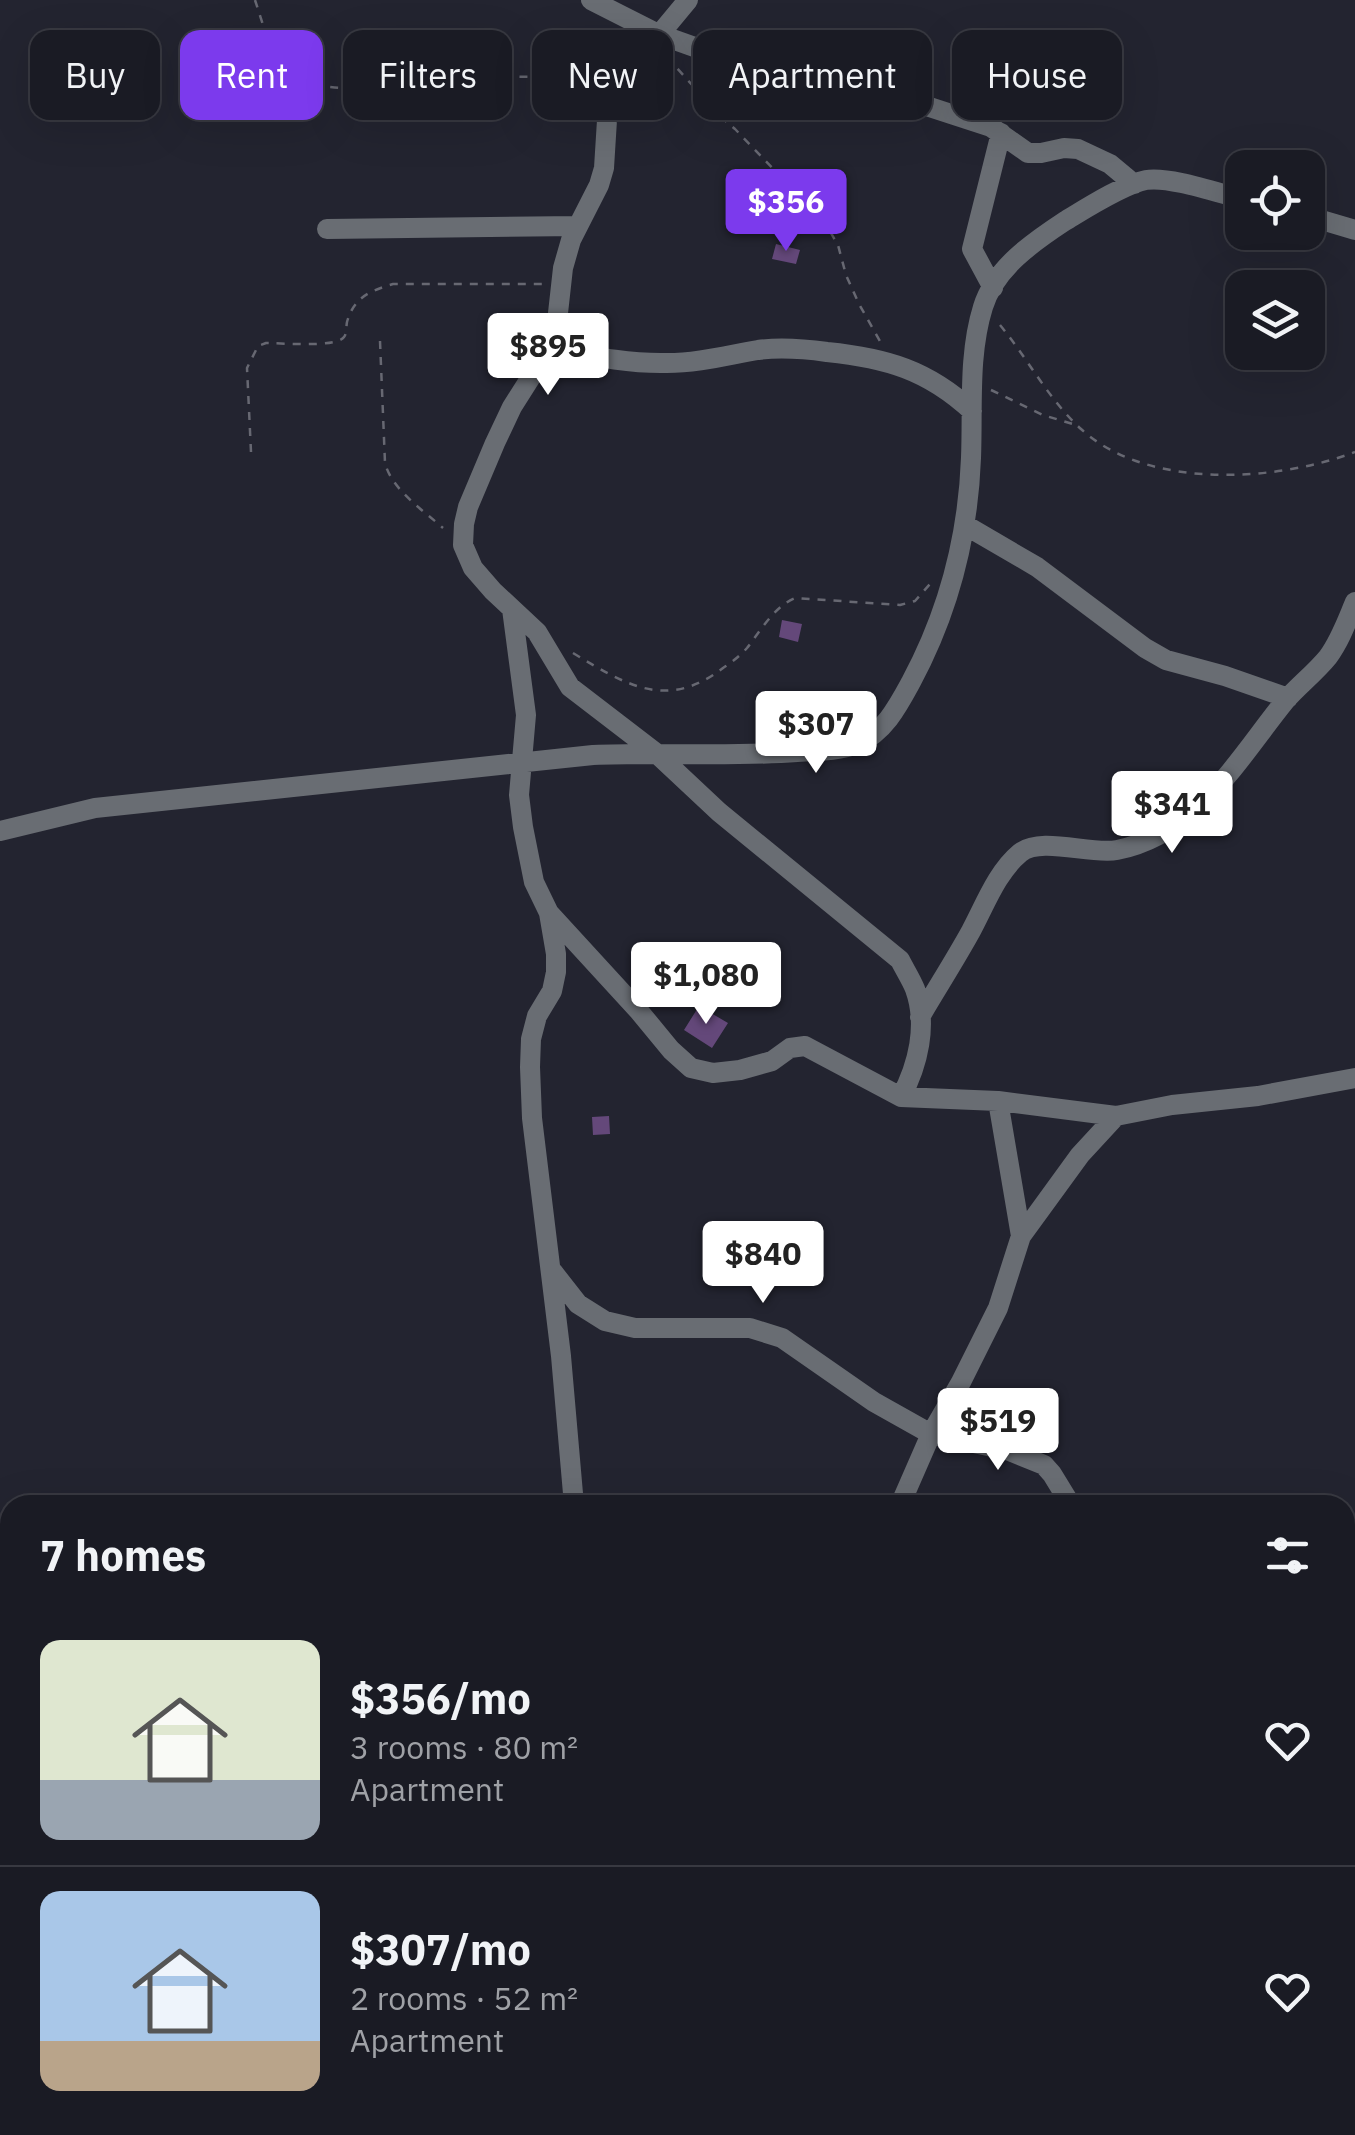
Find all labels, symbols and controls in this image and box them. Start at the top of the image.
chip: Buy [30,30,160,120]
chip: Rent [180,30,323,120]
chip: Filters [343,30,512,120]
chip: New [532,30,673,120]
chip: Apartment [693,30,932,120]
chip: House [952,30,1122,120]
map controls [1225,150,1325,370]
button: locate [1225,150,1325,250]
pin: $356 [727,169,845,254]
text: $356 [748,180,824,222]
button: layers [1225,270,1325,370]
pin: $895 [489,313,607,398]
text: $895 [510,324,586,366]
pin: $307 [757,691,875,776]
text: $307 [778,702,854,744]
pin: $341 [1113,771,1231,856]
text: $341 [1134,782,1210,824]
pin: $1,080 [625,942,787,1027]
text: $1,080 [653,953,759,995]
pin: $840 [704,1221,822,1306]
text: $840 [725,1232,801,1274]
pin: $519 [939,1388,1057,1473]
text: $519 [960,1399,1036,1441]
text: 7 homes [40,1528,206,1583]
icon: filters [1260,1528,1315,1583]
text: $356/mo [350,1671,531,1726]
icon: home [120,1680,240,1800]
icon: heart [1260,1713,1315,1768]
text: 3 rooms · 80 m² [350,1726,578,1768]
text: Apartment [350,1768,504,1810]
text: $307/mo [350,1922,531,1977]
icon: home [120,1931,240,2051]
icon: heart [1260,1964,1315,2019]
text: 2 rooms · 52 m² [350,1977,578,2019]
text: Apartment [350,2019,504,2061]

